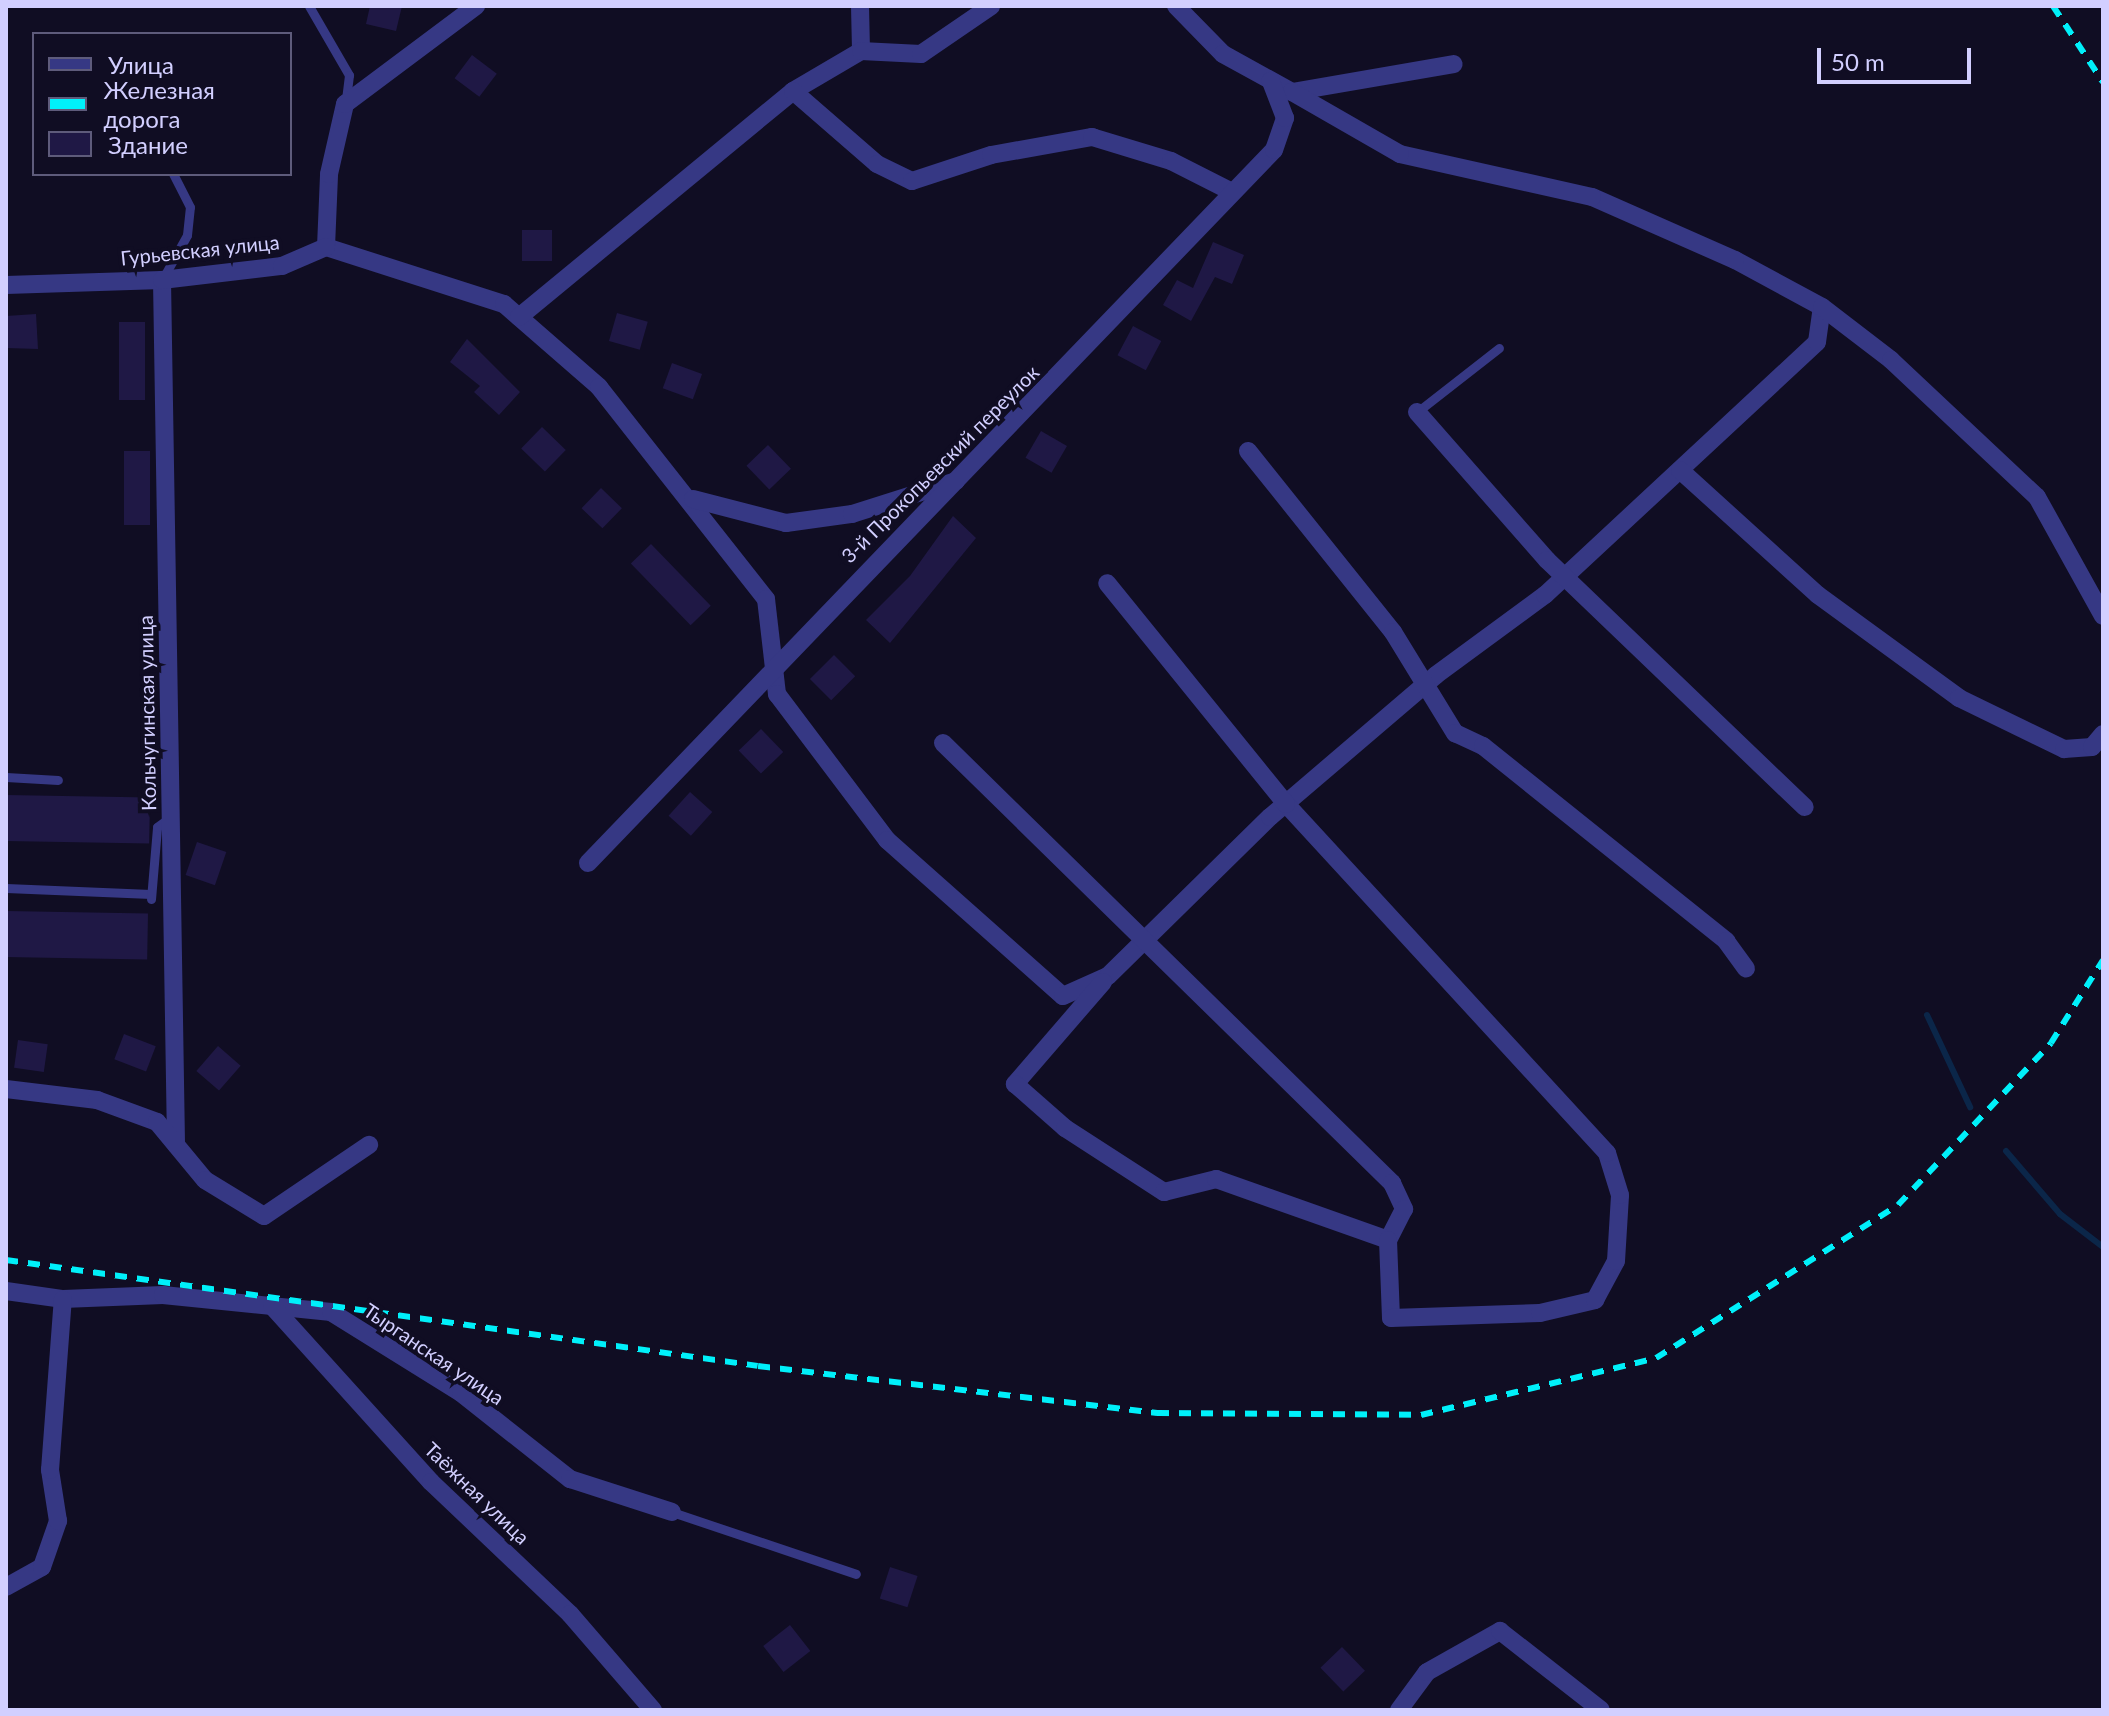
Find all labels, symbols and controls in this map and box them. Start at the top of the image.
legend [32,32,292,176]
scale bar [1821,32,1975,82]
text: 50 m [1831,47,1885,76]
text: Улица [108,50,174,79]
text: Железная дорога [103,75,215,133]
text: Здание [108,130,188,159]
street label: Гурьевская улица [119,230,281,270]
street label: 3-й Прокопьевский переулок [836,360,1044,568]
street label: Кольчугинская улица [133,615,161,811]
street label: Тырганская улица [359,1298,509,1410]
street label: Таёжная улица [420,1437,534,1549]

